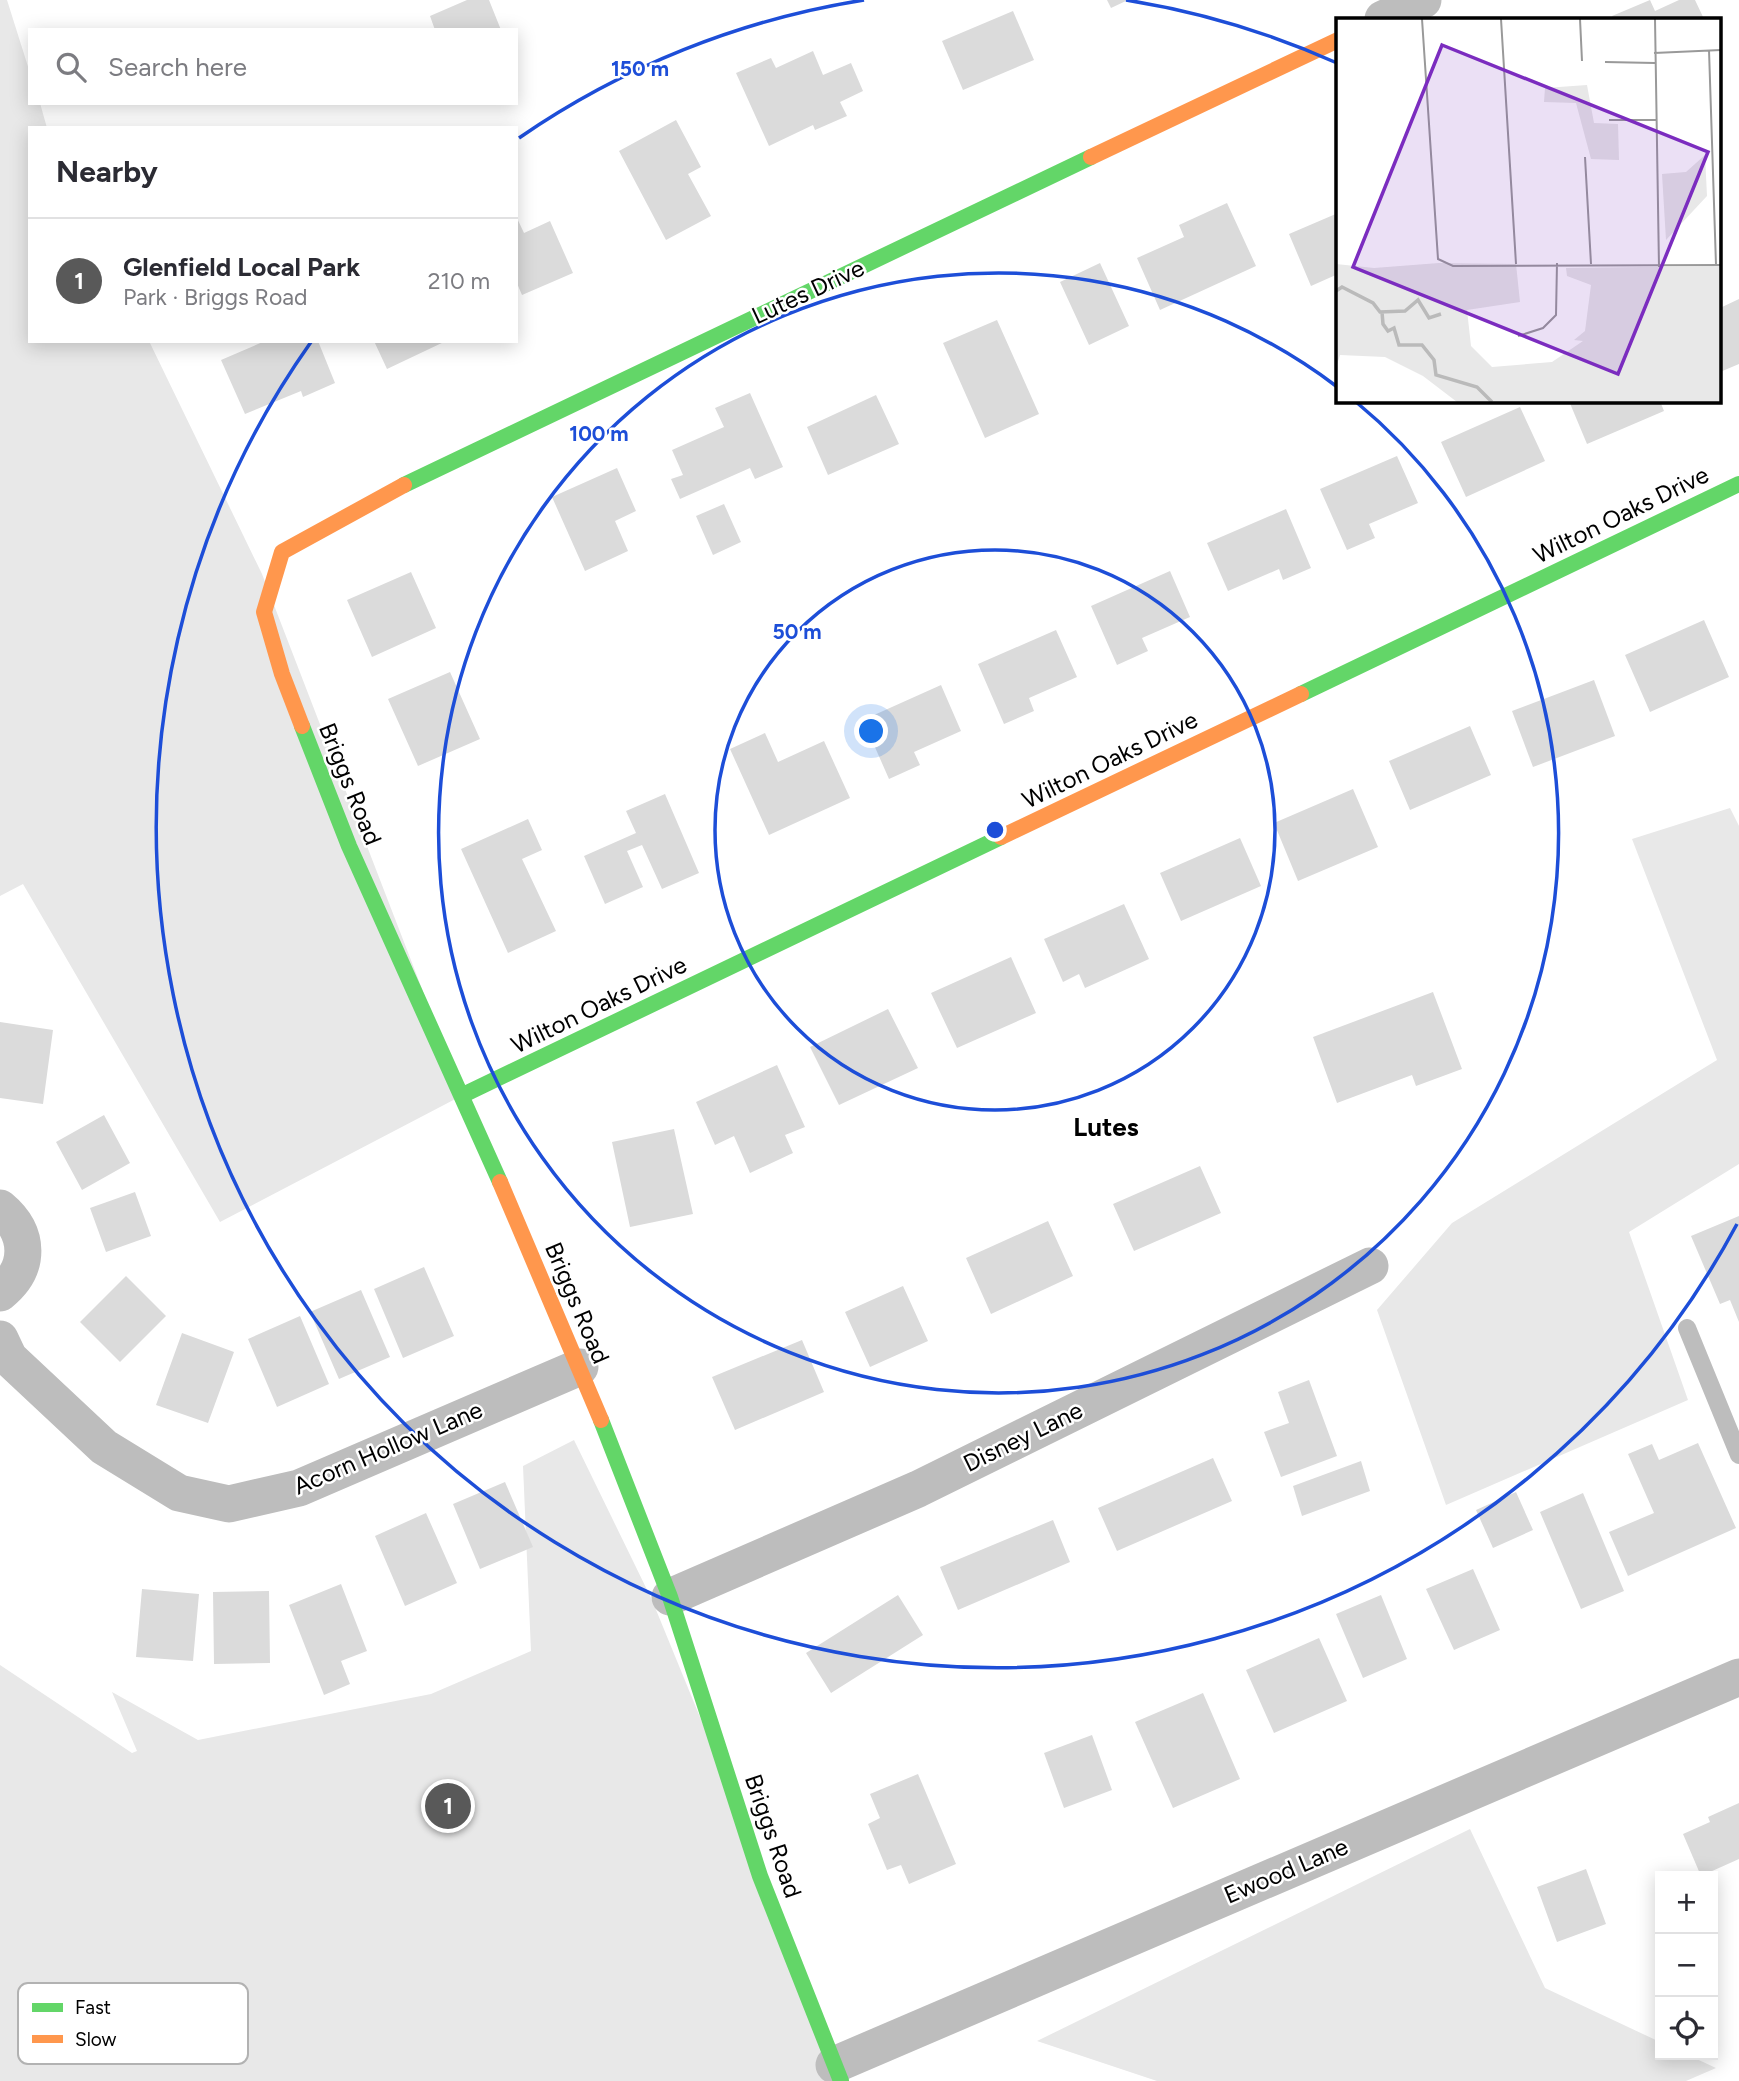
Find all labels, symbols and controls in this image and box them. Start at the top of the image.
inset map [1336,18,1722,402]
search box [28,28,518,105]
icon: search [52,48,90,86]
text: Search here [108,51,247,83]
text: 150 m [611,56,669,81]
text: Nearby [56,153,158,190]
text: Glenfield Local Park [123,251,360,283]
street label: Lutes Drive [747,253,869,330]
text: 1 [74,267,84,295]
text: 210 m [428,267,490,295]
text: Park · Briggs Road [123,283,307,311]
text: 100 m [569,421,629,446]
street label: Wilton Oaks Drive [1528,460,1713,570]
text: 50 m [772,619,822,644]
street label: Wilton Oaks Drive [1017,705,1202,815]
your location [854,714,888,748]
street label: Briggs Road [313,719,388,849]
centre of rings [983,818,1007,842]
street label: Wilton Oaks Drive [506,950,691,1060]
district label: Lutes [1073,1111,1139,1143]
street label: Briggs Road [539,1238,616,1368]
street label: Acorn Hollow Lane [289,1395,487,1500]
street label: Disney Lane [958,1395,1087,1478]
street label: Briggs Road [739,1770,808,1901]
pin: 1 [425,1780,471,1832]
street label: Ewood Lane [1219,1831,1352,1910]
map controls [1655,1871,1718,2060]
button: + [1655,1871,1718,1934]
button: − [1655,1934,1718,1997]
legend [18,1983,248,2064]
text: Fast [75,1996,111,2019]
button: locate [1655,1997,1718,2060]
text: Slow [75,2028,117,2051]

